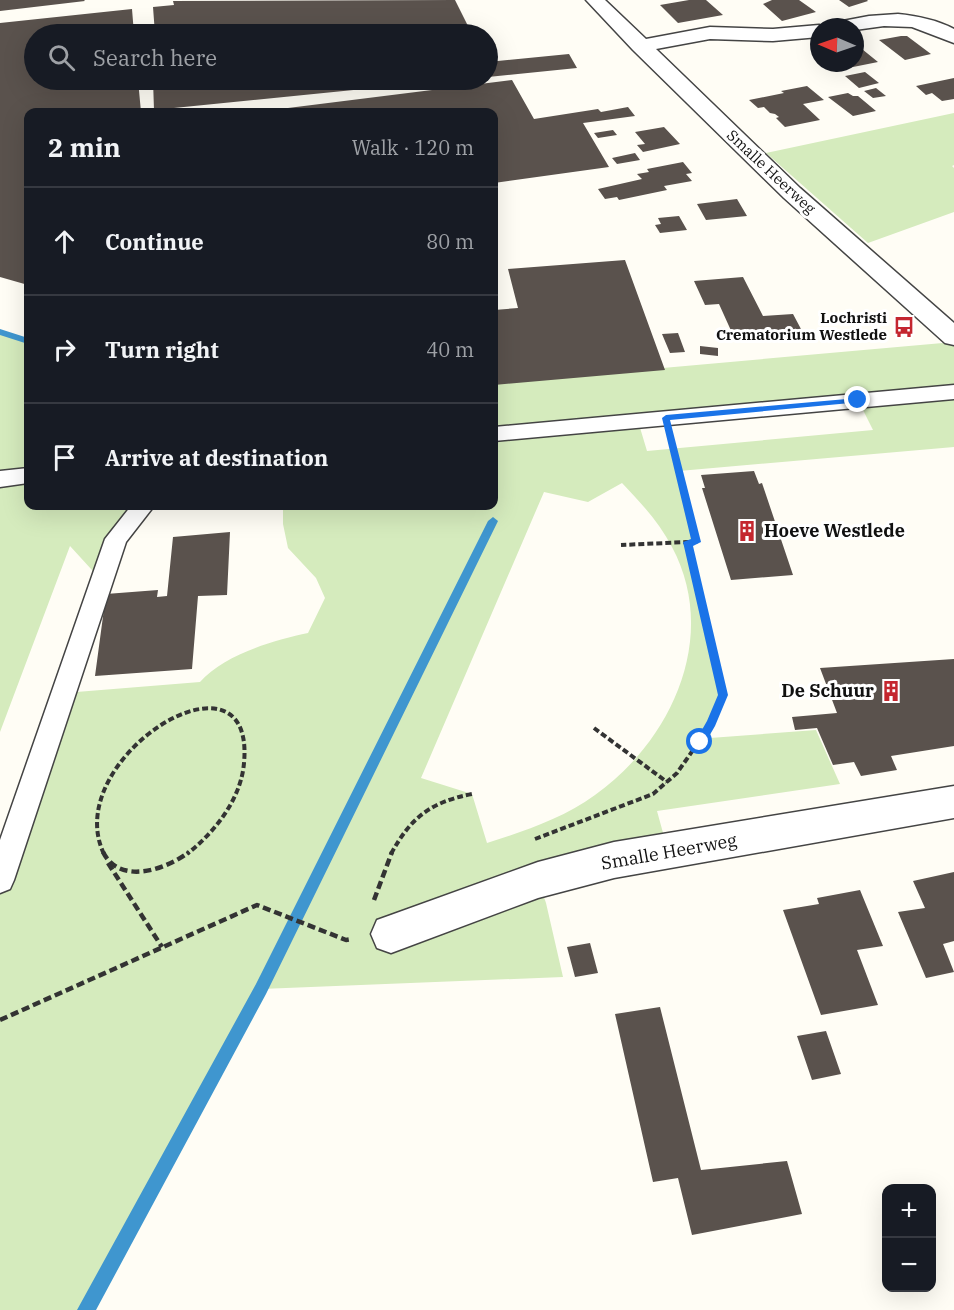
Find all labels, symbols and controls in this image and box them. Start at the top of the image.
north arrow [810,18,864,72]
search box [24,24,498,90]
icon: search [45,41,78,74]
text: Search here [93,43,217,72]
street label: Smalle Heerweg [723,126,820,218]
text: 2 min [48,130,121,164]
text: Walk · 120 m [352,134,474,161]
icon: ahead [48,225,81,258]
text: Continue [105,227,204,256]
text: 80 m [426,228,474,255]
place label: Lochristi Crematorium Westlede [716,308,887,344]
bus stop icon: Lochristi Crematorium Westlede [892,315,916,339]
icon: right [48,333,81,366]
text: Turn right [105,335,219,364]
text: 40 m [426,336,474,363]
route end [844,386,870,412]
icon: arrive [48,441,81,474]
text: Arrive at destination [105,443,328,472]
building icon: Hoeve Westlede [735,519,759,543]
place label: Hoeve Westlede [764,519,905,542]
place label: De Schuur [781,679,874,702]
building icon: De Schuur [879,679,903,703]
route start [686,728,712,754]
street label: Smalle Heerweg [599,828,739,875]
map controls [882,1184,936,1292]
button: + [882,1184,936,1238]
button: − [882,1238,936,1292]

